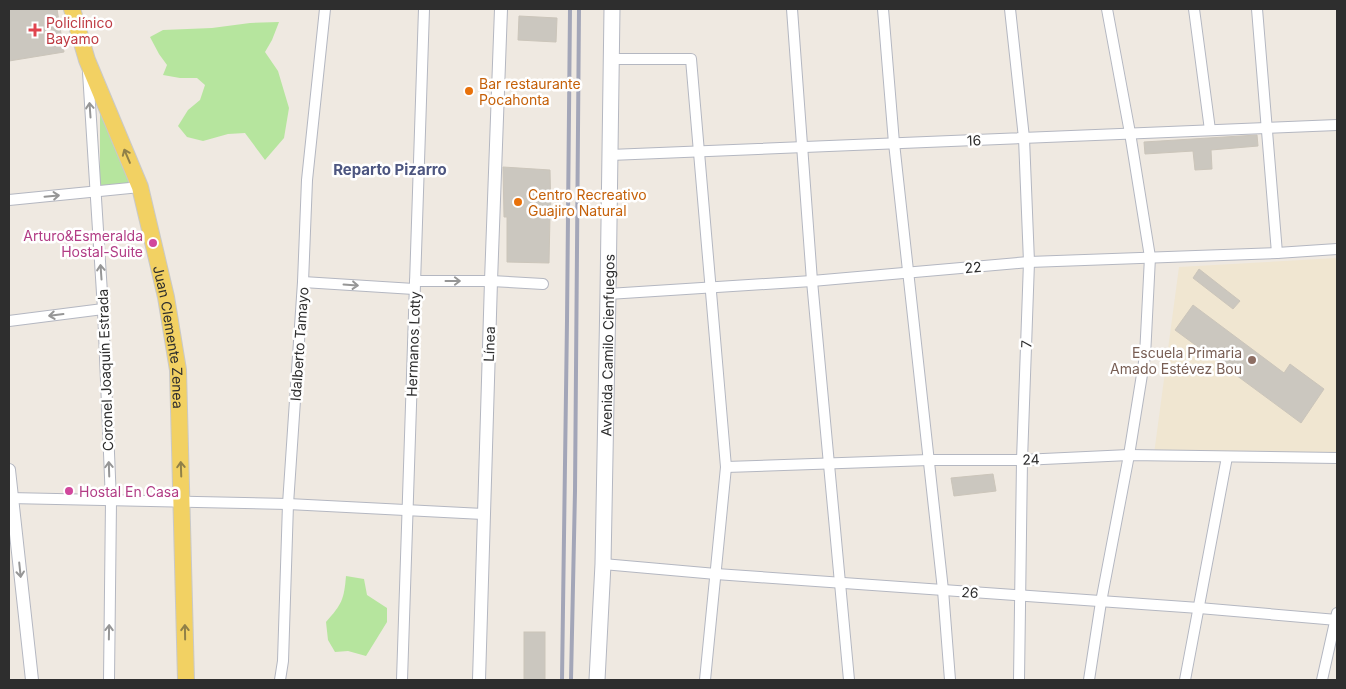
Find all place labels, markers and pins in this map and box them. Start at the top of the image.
place label: Policlínico Bayamo [46,14,113,47]
marker: Policlínico Bayamo [28,23,42,37]
place label: Bar restaurante Pocahonta [479,75,581,108]
marker: Bar restaurante Pocahonta [463,85,475,97]
place label: Centro Recreativo Guajiro Natural [528,186,647,219]
marker: Centro Recreativo Guajiro Natural [512,196,524,208]
place label: Arturo&Esmeralda Hostal-Suite [23,227,143,260]
marker: Arturo&Esmeralda Hostal-Suite [147,237,159,249]
place label: Escuela Primaria Amado Estévez Bou [1110,344,1242,377]
marker: Escuela Primaria Amado Estévez Bou [1246,354,1258,366]
place label: Hostal En Casa [79,483,179,500]
marker: Hostal En Casa [63,485,75,497]

